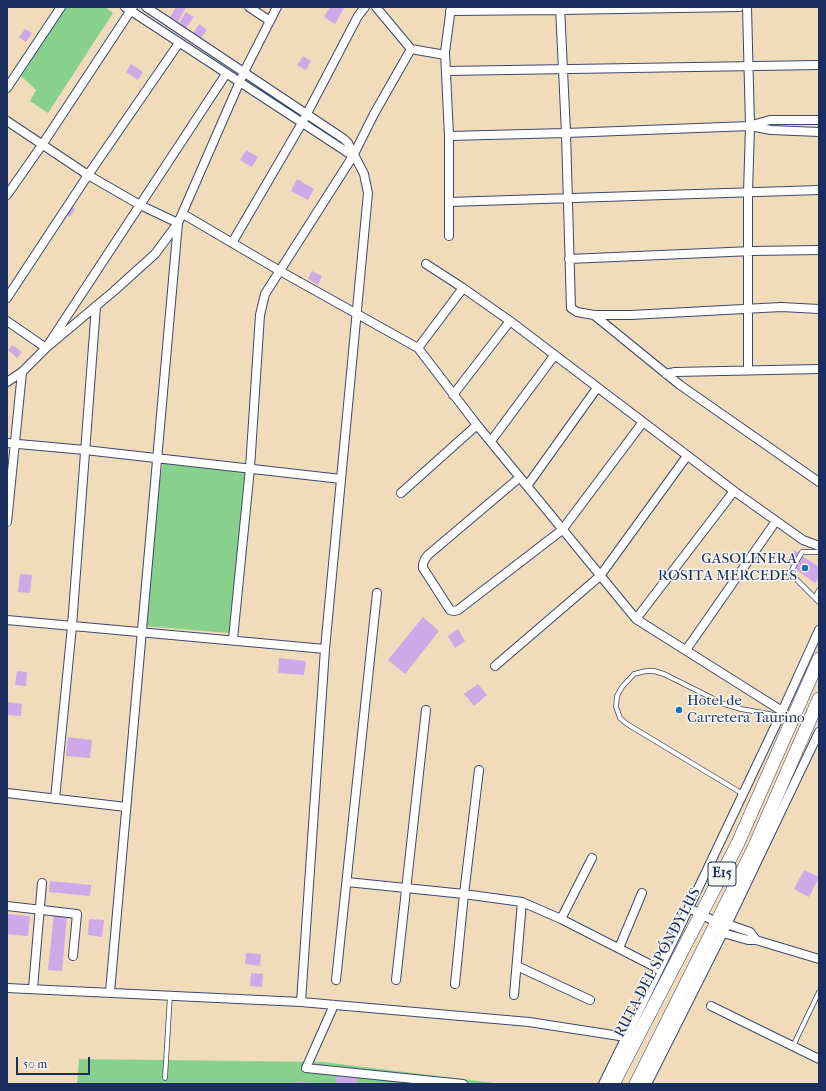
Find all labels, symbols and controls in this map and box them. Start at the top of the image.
place label: GASOLINERA ROSITA MERCEDES [658,550,797,585]
marker: GASOLINERA ROSITA MERCEDES [800,563,810,573]
place label: Hotel de Carretera Taurino [687,692,805,727]
marker: Hotel de Carretera Taurino [674,705,684,715]
road number: E15 [708,862,736,886]
street label: RUTA DEL SPÓNDYLUS [611,885,705,1041]
scale bar [18,1049,92,1075]
text: 50 m [23,1057,47,1071]

